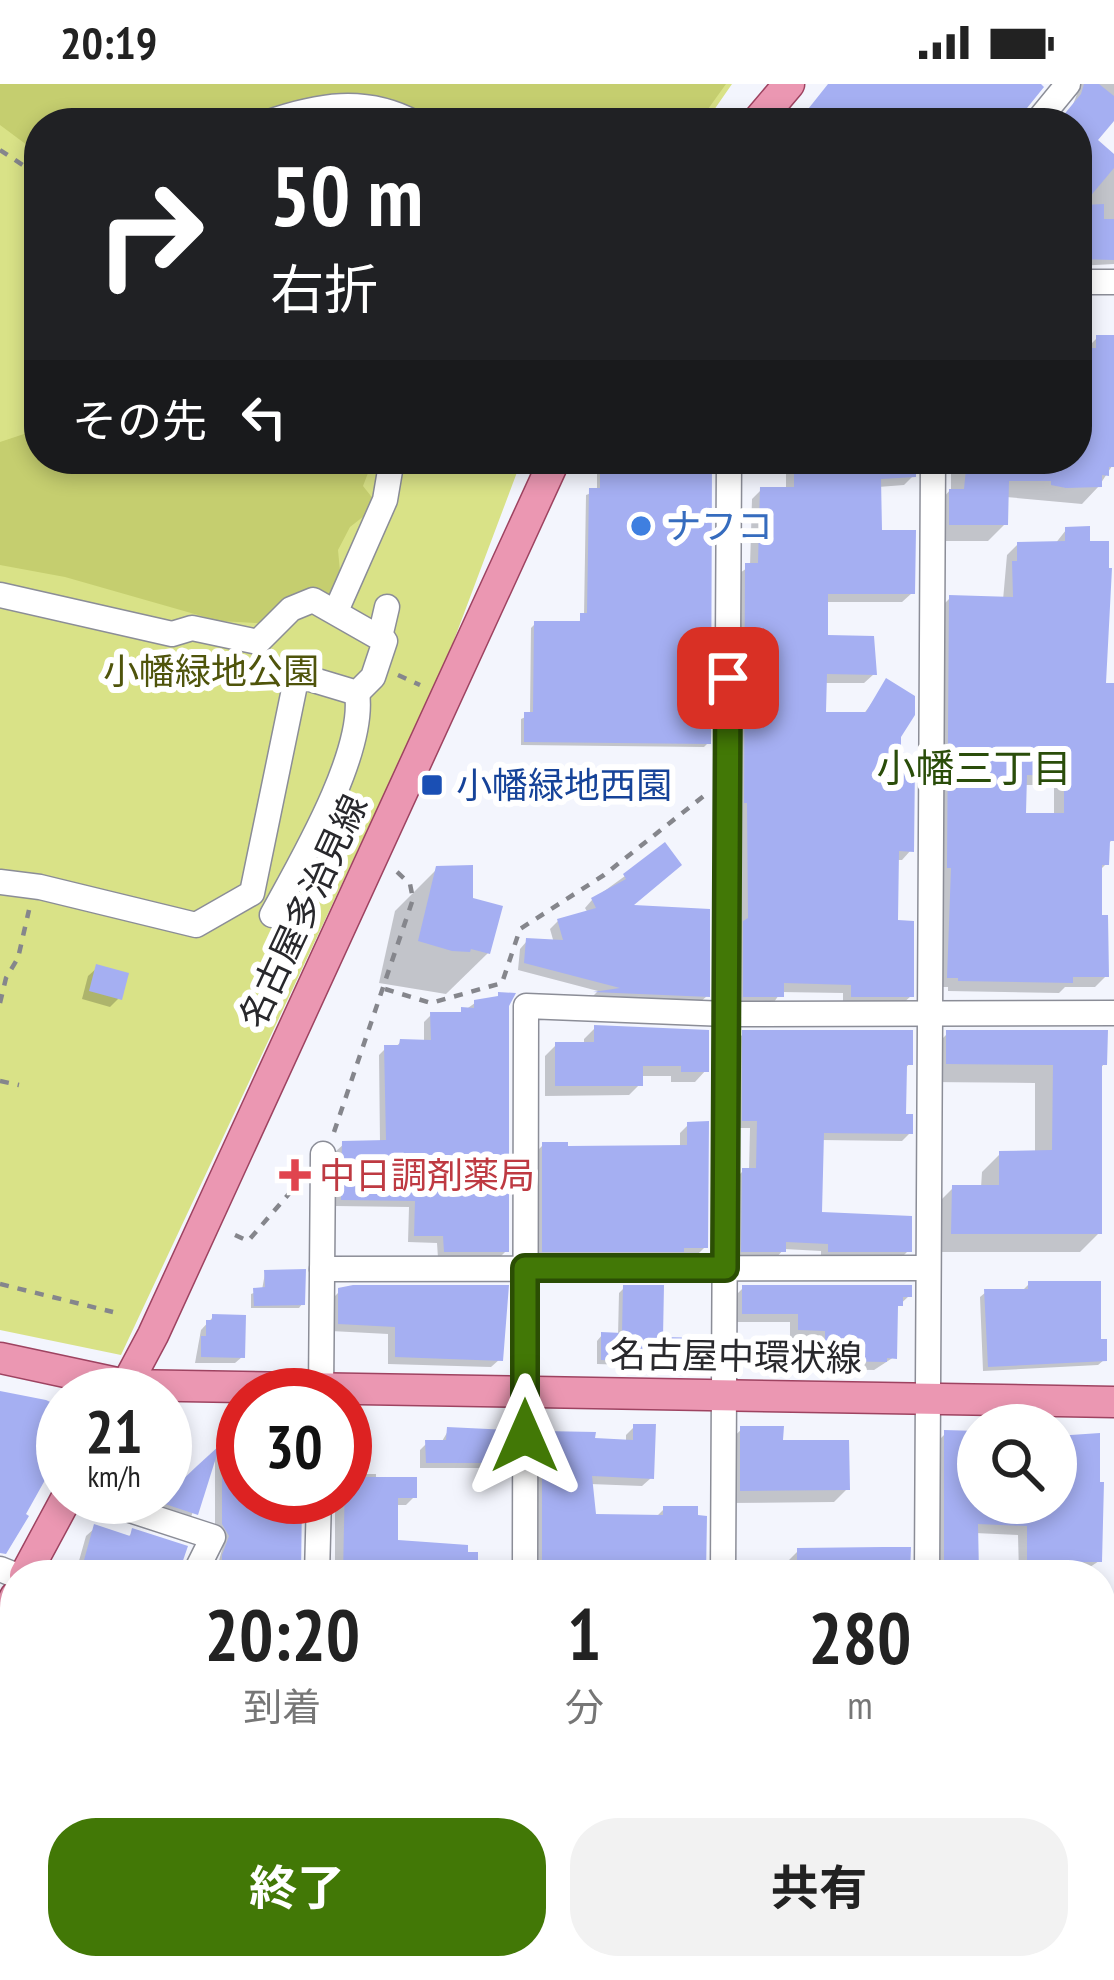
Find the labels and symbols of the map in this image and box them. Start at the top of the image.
place label: ナフコ [665,502,773,549]
marker: ナフコ [628,513,654,539]
pin [677,627,779,729]
park label: 小幡緑地公園 [103,647,319,694]
district label: 小幡三丁目 [876,742,1072,793]
place label: 小幡緑地西園 [456,761,672,808]
marker: 小幡緑地西園 [419,772,445,798]
street label: 名古屋多治見線 [228,787,377,1035]
place label: 中日調剤薬局 [319,1151,535,1198]
marker: 中日調剤薬局 [282,1162,308,1188]
street label: 名古屋中環状線 [610,1330,862,1381]
speed limit sign: 30 [216,1368,372,1524]
position arrow [462,1373,588,1499]

